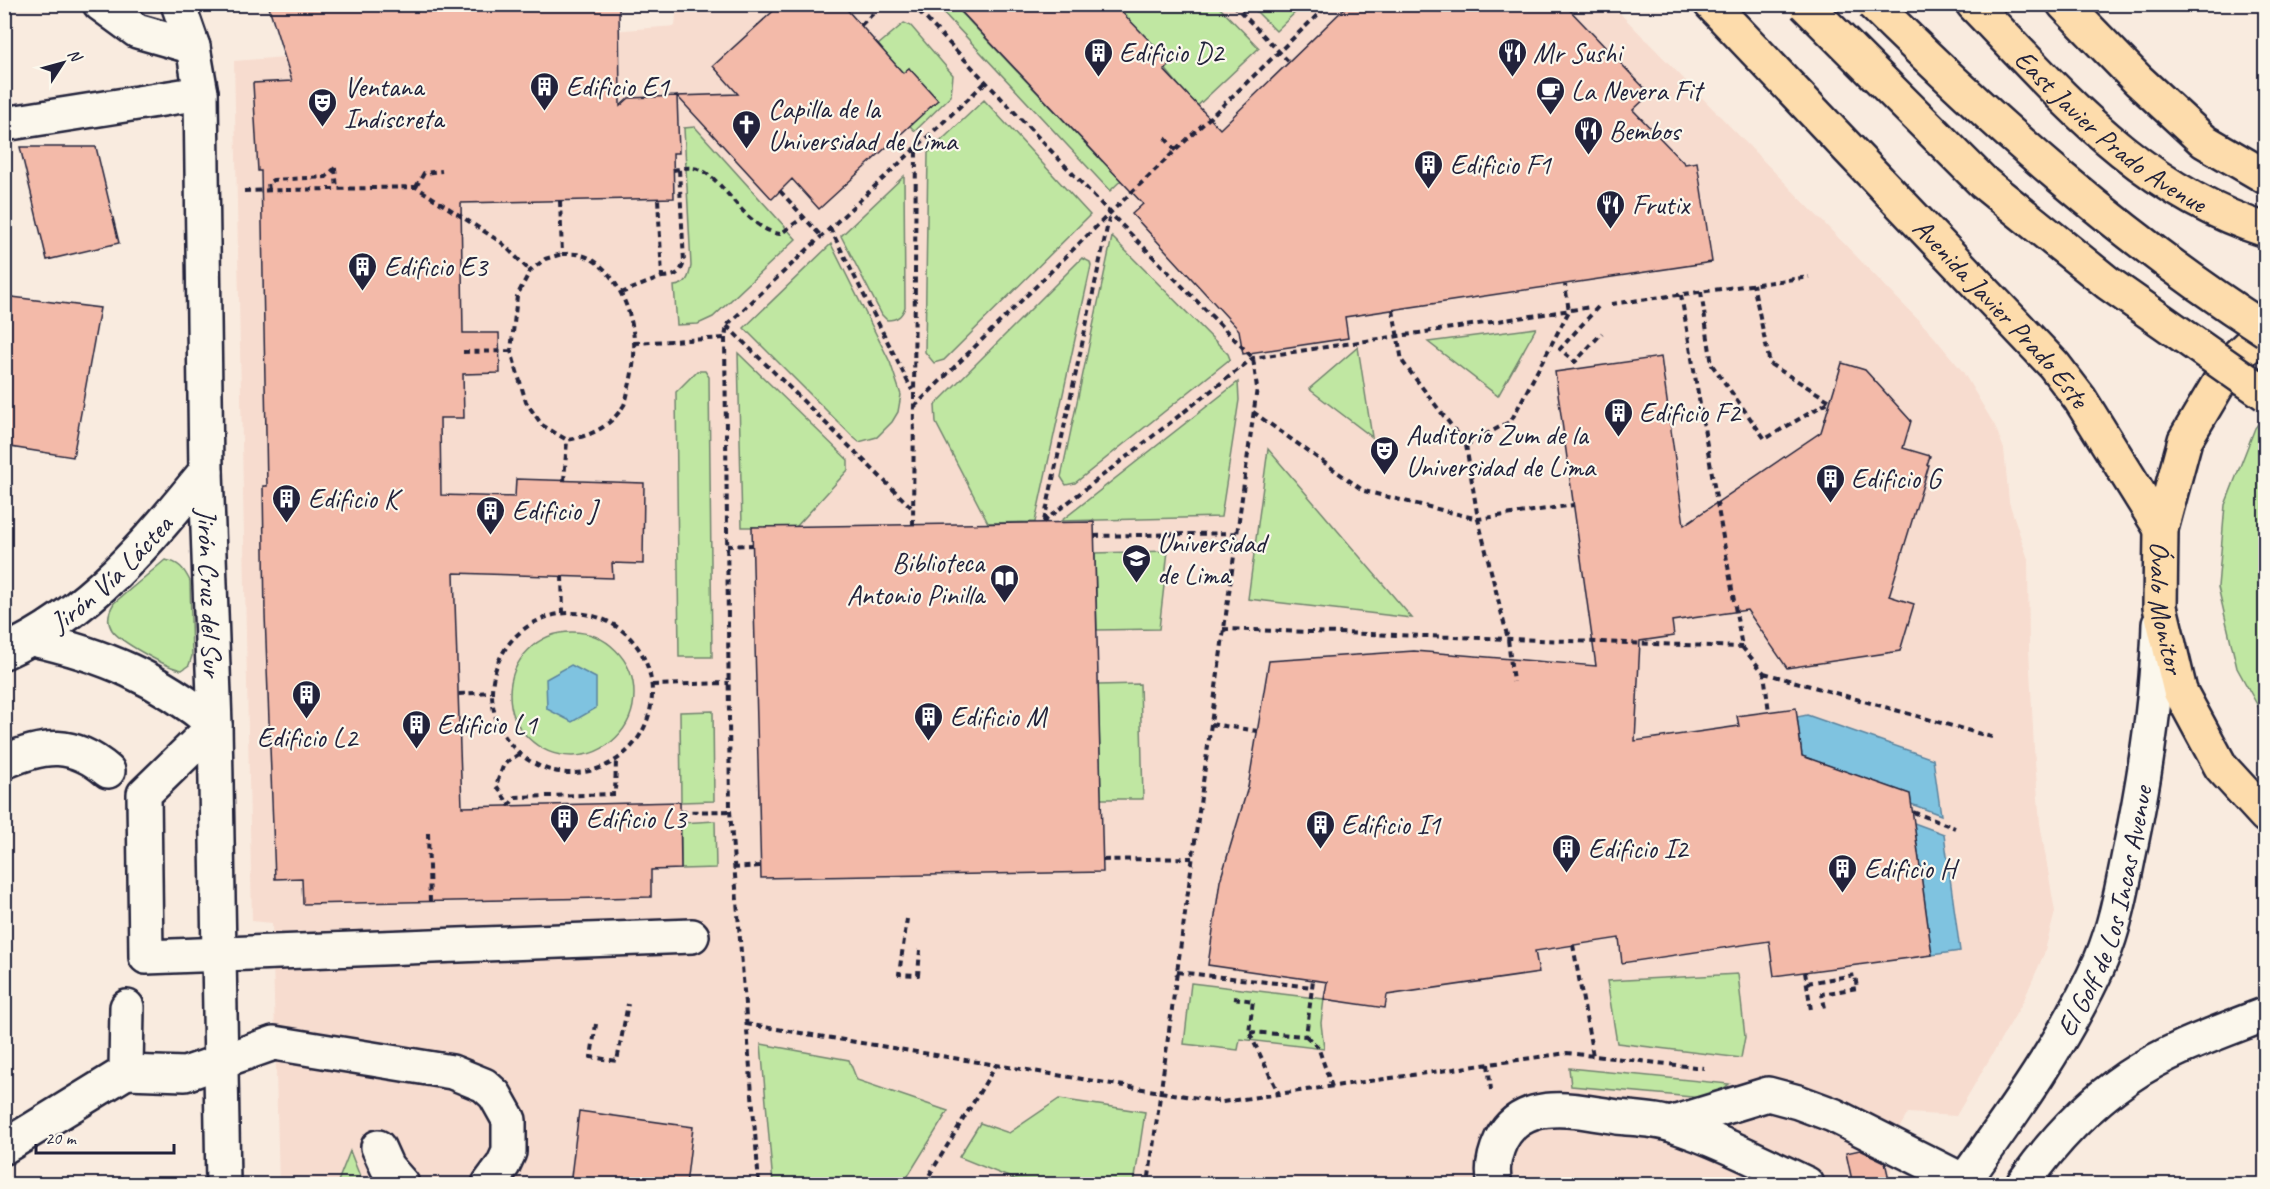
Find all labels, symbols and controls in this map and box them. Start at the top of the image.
north arrow [33,33,93,93]
place label: Edificio D2 [1119,35,1226,70]
place label: Mr Sushi [1533,35,1625,70]
building icon: Edificio D2 [1082,36,1114,78]
restaurant icon: Mr Sushi [1496,36,1528,78]
street label: East Javier Prado Avenue [2008,41,2214,221]
text: N [63,45,87,67]
place label: Ventana Indiscreta [344,69,446,136]
place label: Edificio E1 [566,69,670,104]
building icon: Edificio E1 [529,70,561,112]
place label: La Nevera Fit [1571,73,1705,108]
cafe icon: La Nevera Fit [1534,74,1566,116]
theatre icon: Ventana Indiscreta [307,86,339,128]
place label: Capilla de la Universidad de Lima [768,91,959,158]
church icon: Capilla de la Universidad de Lima [731,108,763,150]
place label: Bembos [1609,113,1682,148]
restaurant icon: Bembos [1572,114,1604,156]
place label: Edificio F1 [1450,147,1552,182]
building icon: Edificio F1 [1413,148,1445,190]
place label: Frutix [1632,187,1691,222]
restaurant icon: Frutix [1595,188,1627,230]
street label: Avenida Javier Prado Este [1906,210,2099,415]
place label: Edificio E3 [384,249,489,284]
building icon: Edificio E3 [347,250,379,292]
place label: Edificio F2 [1639,395,1742,430]
building icon: Edificio F2 [1602,396,1634,438]
place label: Auditorio Zum de la Universidad de Lima [1406,417,1597,484]
theatre icon: Auditorio Zum de la Universidad de Lima [1369,434,1401,476]
place label: Edificio G [1851,461,1944,496]
building icon: Edificio G [1814,462,1846,504]
place label: Edificio K [308,481,404,516]
building icon: Edificio K [271,482,303,524]
place label: Edificio J [512,493,601,528]
building icon: Edificio J [475,494,507,536]
street label: Jirón Vía Láctea [42,506,181,640]
street label: Jirón Cruz del Sur [190,506,231,679]
place label: Universidad de Lima [1157,525,1270,592]
street label: Óvalo Monitor [2141,541,2193,679]
school or university icon: Universidad de Lima [1120,542,1152,584]
place label: Biblioteca Antonio Pinilla [847,545,987,612]
library icon: Biblioteca Antonio Pinilla [989,562,1021,604]
building icon: Edificio L2 [291,678,323,720]
place label: Edificio M [950,699,1049,734]
building icon: Edificio M [913,700,945,742]
place label: Edificio L1 [437,707,539,742]
building icon: Edificio L1 [400,708,432,750]
place label: Edificio L2 [257,720,359,755]
street label: El Golf de Los Incas Avenue [2048,782,2160,1042]
place label: Edificio L3 [586,801,689,836]
building icon: Edificio L3 [549,802,581,844]
place label: Edificio I1 [1341,807,1442,842]
building icon: Edificio I1 [1304,808,1336,850]
place label: Edificio I2 [1588,831,1690,866]
building icon: Edificio I2 [1551,832,1583,874]
place label: Edificio H [1864,851,1960,886]
building icon: Edificio H [1827,852,1859,894]
scale bar [36,1117,174,1155]
text: 20 m [45,1127,78,1149]

